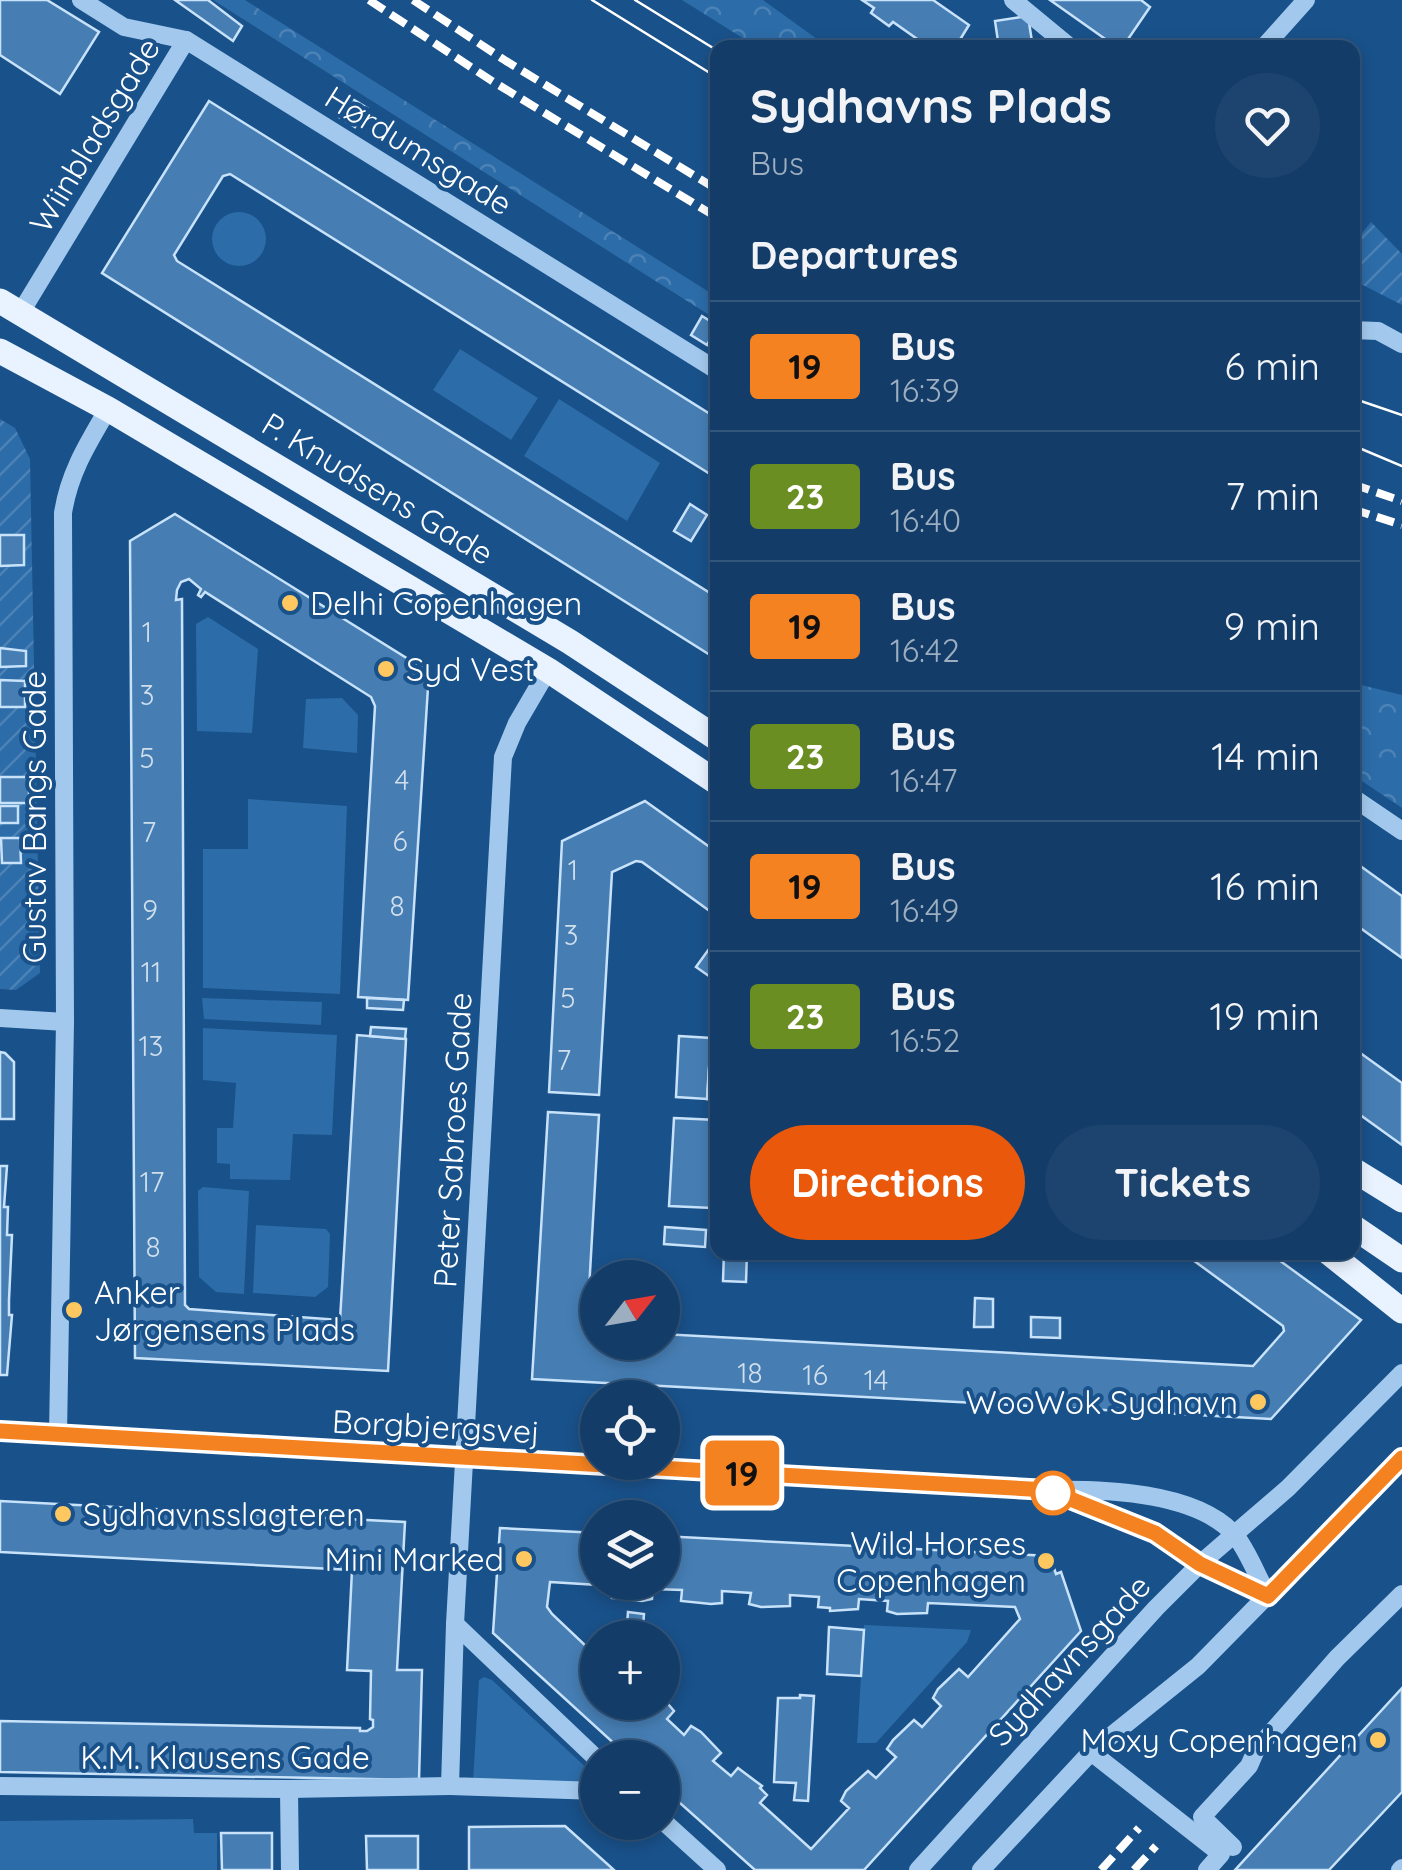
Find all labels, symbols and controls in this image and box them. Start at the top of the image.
street label: Wiinbladsgade [20,30,168,240]
button: heart [1215,73,1320,178]
text: Sydhavns Plads [750,75,1112,135]
street label: Hørdumsgade [318,77,520,223]
text: Bus [750,143,804,183]
text: Departures [750,231,958,279]
text: Bus [890,322,956,370]
text: 6 min [1224,342,1320,390]
text: 19 [788,344,822,388]
text: 16:39 [890,370,960,410]
street label: P. Knudsens Gade [255,403,501,573]
text: Bus [890,452,956,500]
text: 7 min [1225,472,1320,520]
text: 23 [786,474,824,518]
text: 16:40 [890,500,961,540]
text: Bus [890,582,956,630]
place label: Delhi Copenhagen [310,583,582,623]
marker: Delhi Copenhagen [279,592,301,614]
text: 9 min [1224,602,1320,650]
text: 19 [788,604,822,648]
house number: 1 [142,614,152,649]
text: 16:42 [890,630,960,670]
place label: Syd Vest [406,649,535,689]
marker: Syd Vest [375,658,397,680]
street label: Gustav Bangs Gade [14,671,54,963]
house number: 3 [140,677,154,712]
text: Bus [890,712,956,760]
text: 14 min [1211,732,1320,780]
text: 23 [786,734,824,778]
house number: 5 [139,740,155,775]
text: 16:47 [890,760,957,800]
house number: 4 [395,762,409,797]
house number: 7 [142,814,156,849]
house number: 6 [392,823,408,858]
text: Bus [890,842,956,890]
house number: 1 [568,852,578,887]
text: 16 min [1210,862,1320,910]
text: 19 [788,864,822,908]
house number: 8 [389,888,405,923]
text: 16:49 [890,890,959,930]
house number: 9 [142,892,158,927]
house number: 3 [564,917,578,952]
house number: 11 [141,954,161,989]
text: Bus [890,972,956,1020]
house number: 5 [560,980,576,1015]
street label: Peter Sabroes Gade [424,991,480,1289]
text: 19 min [1210,992,1320,1040]
text: 23 [786,994,824,1038]
text: 16:52 [890,1020,960,1060]
house number: 13 [138,1028,164,1063]
house number: 7 [557,1042,571,1077]
button: Directions [750,1125,1025,1240]
button: Tickets [1045,1125,1320,1240]
house number: 17 [140,1164,164,1199]
house number: 8 [145,1229,161,1264]
north arrow [580,1260,680,1360]
map controls [580,1260,680,1840]
place label: Anker Jørgensens Plads [94,1272,355,1349]
marker: Anker Jørgensens Plads [63,1299,85,1321]
house number: 18 [737,1355,763,1390]
house number: 16 [802,1357,828,1392]
house number: 14 [864,1362,888,1397]
button: locate [580,1380,680,1480]
place label: WooWok Sydhavn [966,1382,1238,1422]
marker: WooWok Sydhavn [1247,1391,1269,1413]
street label: Borgbjergsvej [331,1401,541,1451]
line badge: 19 [697,1440,787,1506]
text: 19 [725,1451,759,1495]
unlabelled marker [1032,1472,1074,1514]
place label: Sydhavnsslagteren [83,1494,365,1534]
button: layers [580,1500,680,1600]
marker: Sydhavnsslagteren [52,1503,74,1525]
place label: Wild Horses Copenhagen [836,1523,1026,1600]
place label: Mini Marked [325,1539,504,1579]
marker: Mini Marked [513,1548,535,1570]
marker: Wild Horses Copenhagen [1035,1550,1057,1572]
street label: Sydhavnsgade [979,1566,1159,1754]
button: + [580,1620,680,1720]
place label: Moxy Copenhagen [1081,1720,1358,1760]
marker: Moxy Copenhagen [1367,1729,1389,1751]
street label: K.M. Klausens Gade [80,1737,370,1777]
button: − [580,1740,680,1840]

